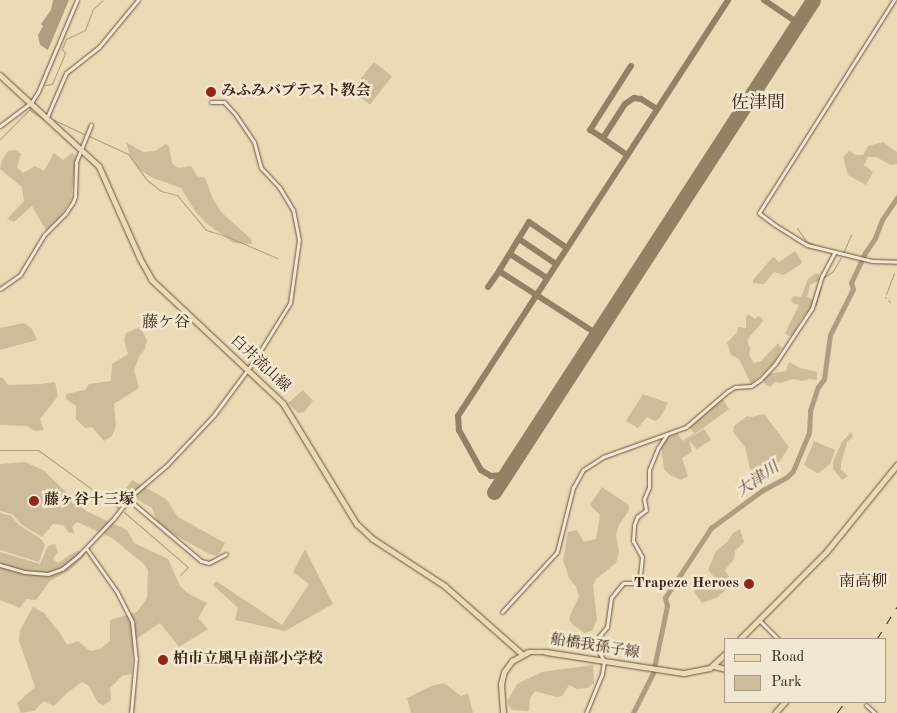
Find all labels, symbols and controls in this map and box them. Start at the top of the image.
place label: みふみバプテスト教会 [221,83,371,101]
marker: みふみバプテスト教会 [205,86,217,98]
district label: 佐津間 [731,92,785,114]
district label: 藤ケ谷 [142,313,190,333]
street label: 白井流山線 [226,332,294,396]
water label: 大津川 [733,458,783,502]
place label: 藤ヶ谷十三塚 [44,492,134,510]
marker: 藤ヶ谷十三塚 [28,495,40,507]
district label: 南高柳 [839,572,887,592]
place label: Trapeze Heroes [634,575,739,593]
marker: Trapeze Heroes [743,578,755,590]
street label: 船橋我孫子線 [549,631,641,663]
legend [724,638,887,703]
text: Road [771,650,804,665]
place label: 柏市立風早南部小学校 [173,651,323,669]
marker: 柏市立風早南部小学校 [157,654,169,666]
text: Park [771,675,802,690]

